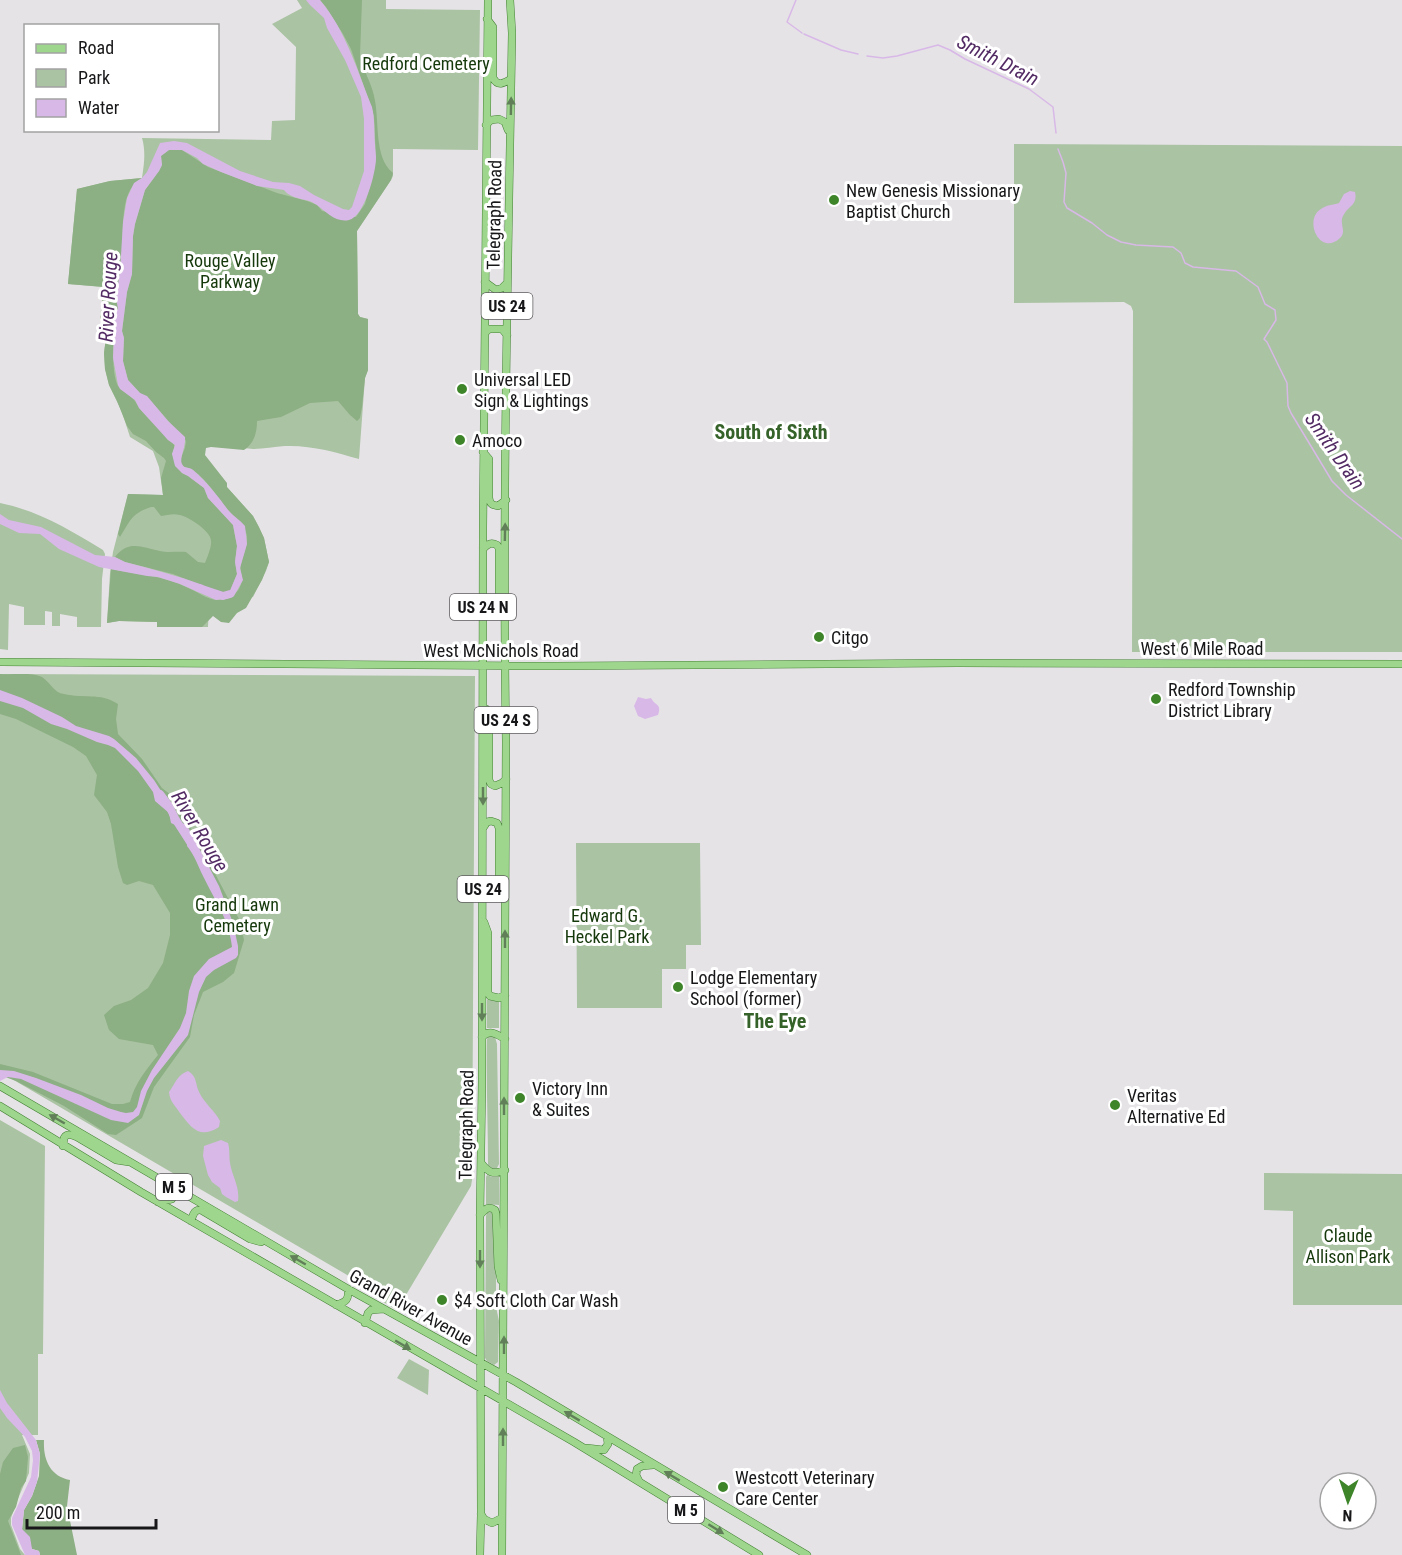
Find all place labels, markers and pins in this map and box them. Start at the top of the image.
place label: New Genesis Missionary Baptist Church [846,180,1021,222]
marker: New Genesis Missionary Baptist Church [827,193,841,207]
place label: Universal LED Sign & Lightings [474,369,589,411]
marker: Universal LED Sign & Lightings [455,382,469,396]
place label: Amoco [472,430,522,451]
marker: Amoco [453,433,467,447]
place label: Citgo [831,627,869,648]
marker: Citgo [812,630,826,644]
place label: Redford Township District Library [1168,679,1296,721]
marker: Redford Township District Library [1149,692,1163,706]
place label: Lodge Elementary School (former) [690,967,818,1010]
marker: Lodge Elementary School (former) [671,980,685,994]
place label: Victory Inn & Suites [532,1078,608,1120]
place label: Veritas Alternative Ed [1127,1085,1225,1127]
marker: Victory Inn & Suites [513,1091,527,1105]
marker: Veritas Alternative Ed [1108,1098,1122,1112]
place label: $4 Soft Cloth Car Wash [454,1290,618,1311]
marker: $4 Soft Cloth Car Wash [435,1293,449,1307]
place label: Westcott Veterinary Care Center [735,1467,875,1509]
marker: Westcott Veterinary Care Center [716,1480,730,1494]

